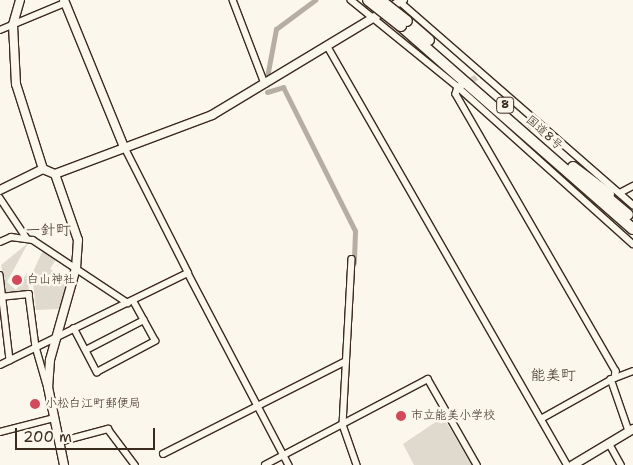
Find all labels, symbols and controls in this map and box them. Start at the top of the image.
road number: 8 [495,96,515,114]
street label: 国道8号 [523,113,565,153]
district label: 一針町 [26,222,70,240]
place label: 白山神社 [27,273,75,287]
marker: 白山神社 [11,274,23,286]
district label: 能美町 [531,367,575,385]
place label: 小松白江町郵便局 [45,397,141,411]
marker: 小松白江町郵便局 [29,398,41,410]
place label: 市立能美小学校 [411,409,495,423]
marker: 市立能美小学校 [395,410,407,422]
scale bar [18,418,158,450]
text: 200 m [23,427,72,447]

